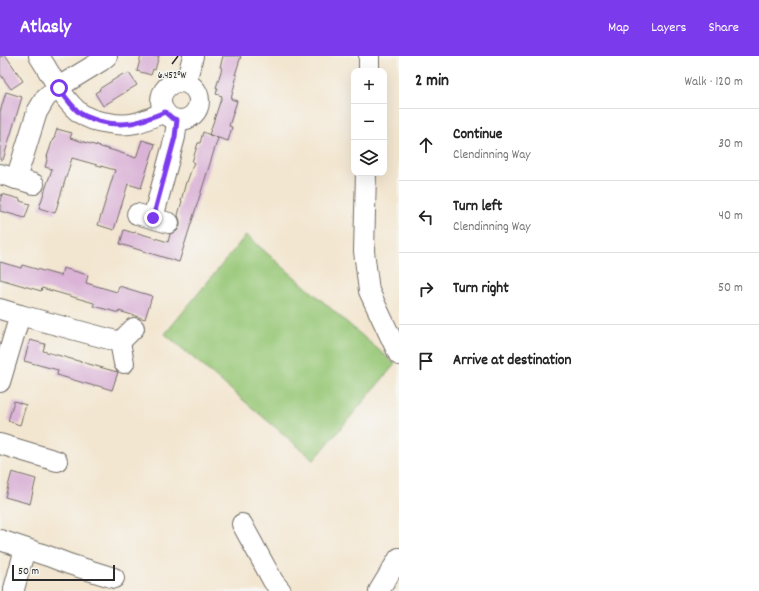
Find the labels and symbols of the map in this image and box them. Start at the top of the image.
text: 6.452°W [158,69,187,83]
route start [50,79,68,97]
route end [144,209,162,227]
scale bar [12,563,115,582]

